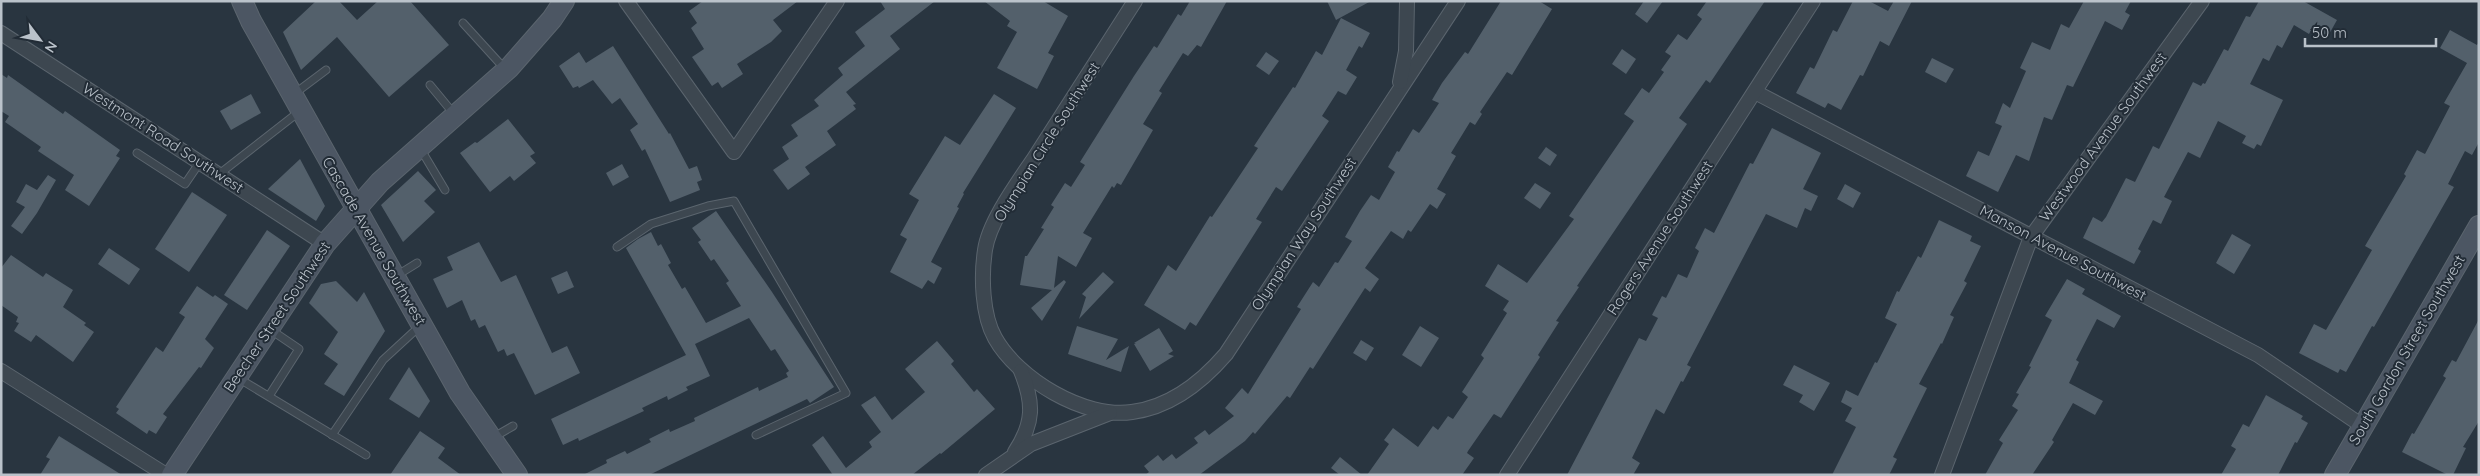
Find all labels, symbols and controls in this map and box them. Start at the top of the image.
north arrow [15,15,65,65]
scale bar [2305,15,2436,47]
text: 50 m [2312,23,2347,42]
text: N [41,38,61,56]
street label: Westwood Avenue Southwest [2035,48,2171,225]
street label: Olympian Circle Southwest [990,58,1104,225]
street label: Westmont Road Southwest [79,78,247,197]
street label: Cascade Avenue Southwest [318,153,430,328]
street label: Olympian Way Southwest [1247,154,1360,314]
street label: Rogers Avenue Southwest [1602,157,1717,319]
street label: Manson Avenue Southwest [1977,201,2150,305]
street label: Beecher Street Southwest [219,238,334,396]
street label: South Gordon Street Southwest [2344,251,2469,448]

